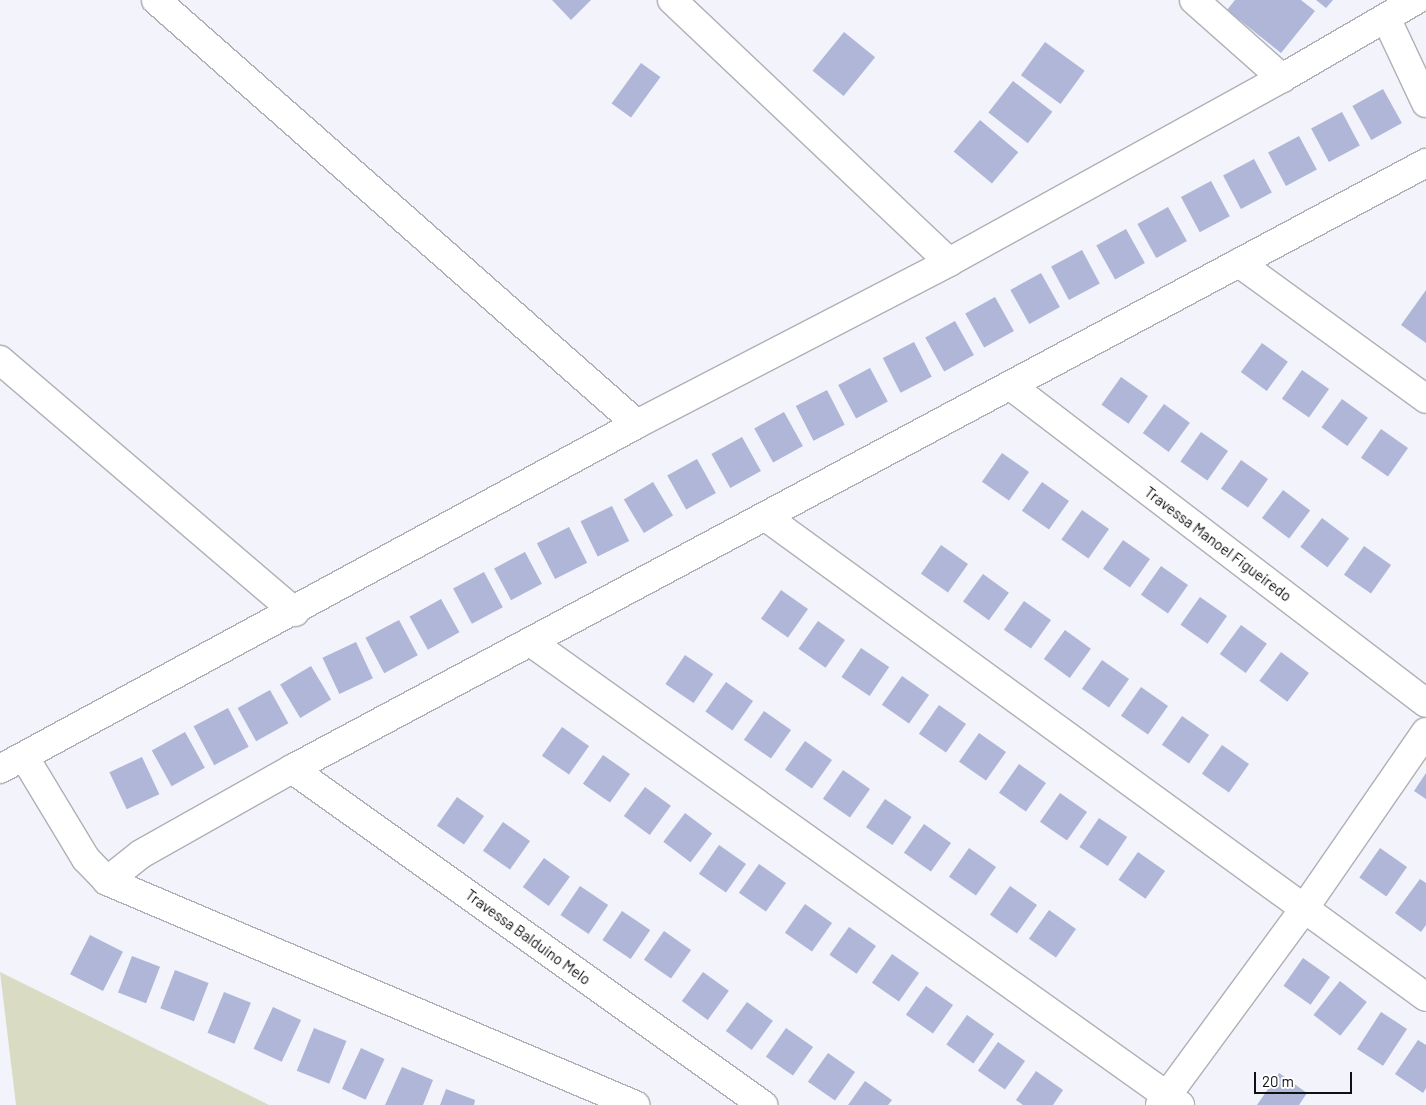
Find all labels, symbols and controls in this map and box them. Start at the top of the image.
street label: Travessa Manoel Figueiredo [1141,483,1295,605]
street label: Travessa Balduino Melo [462,886,594,988]
scale bar [1256,1062,1354,1094]
text: 20 m [1262,1072,1294,1090]

